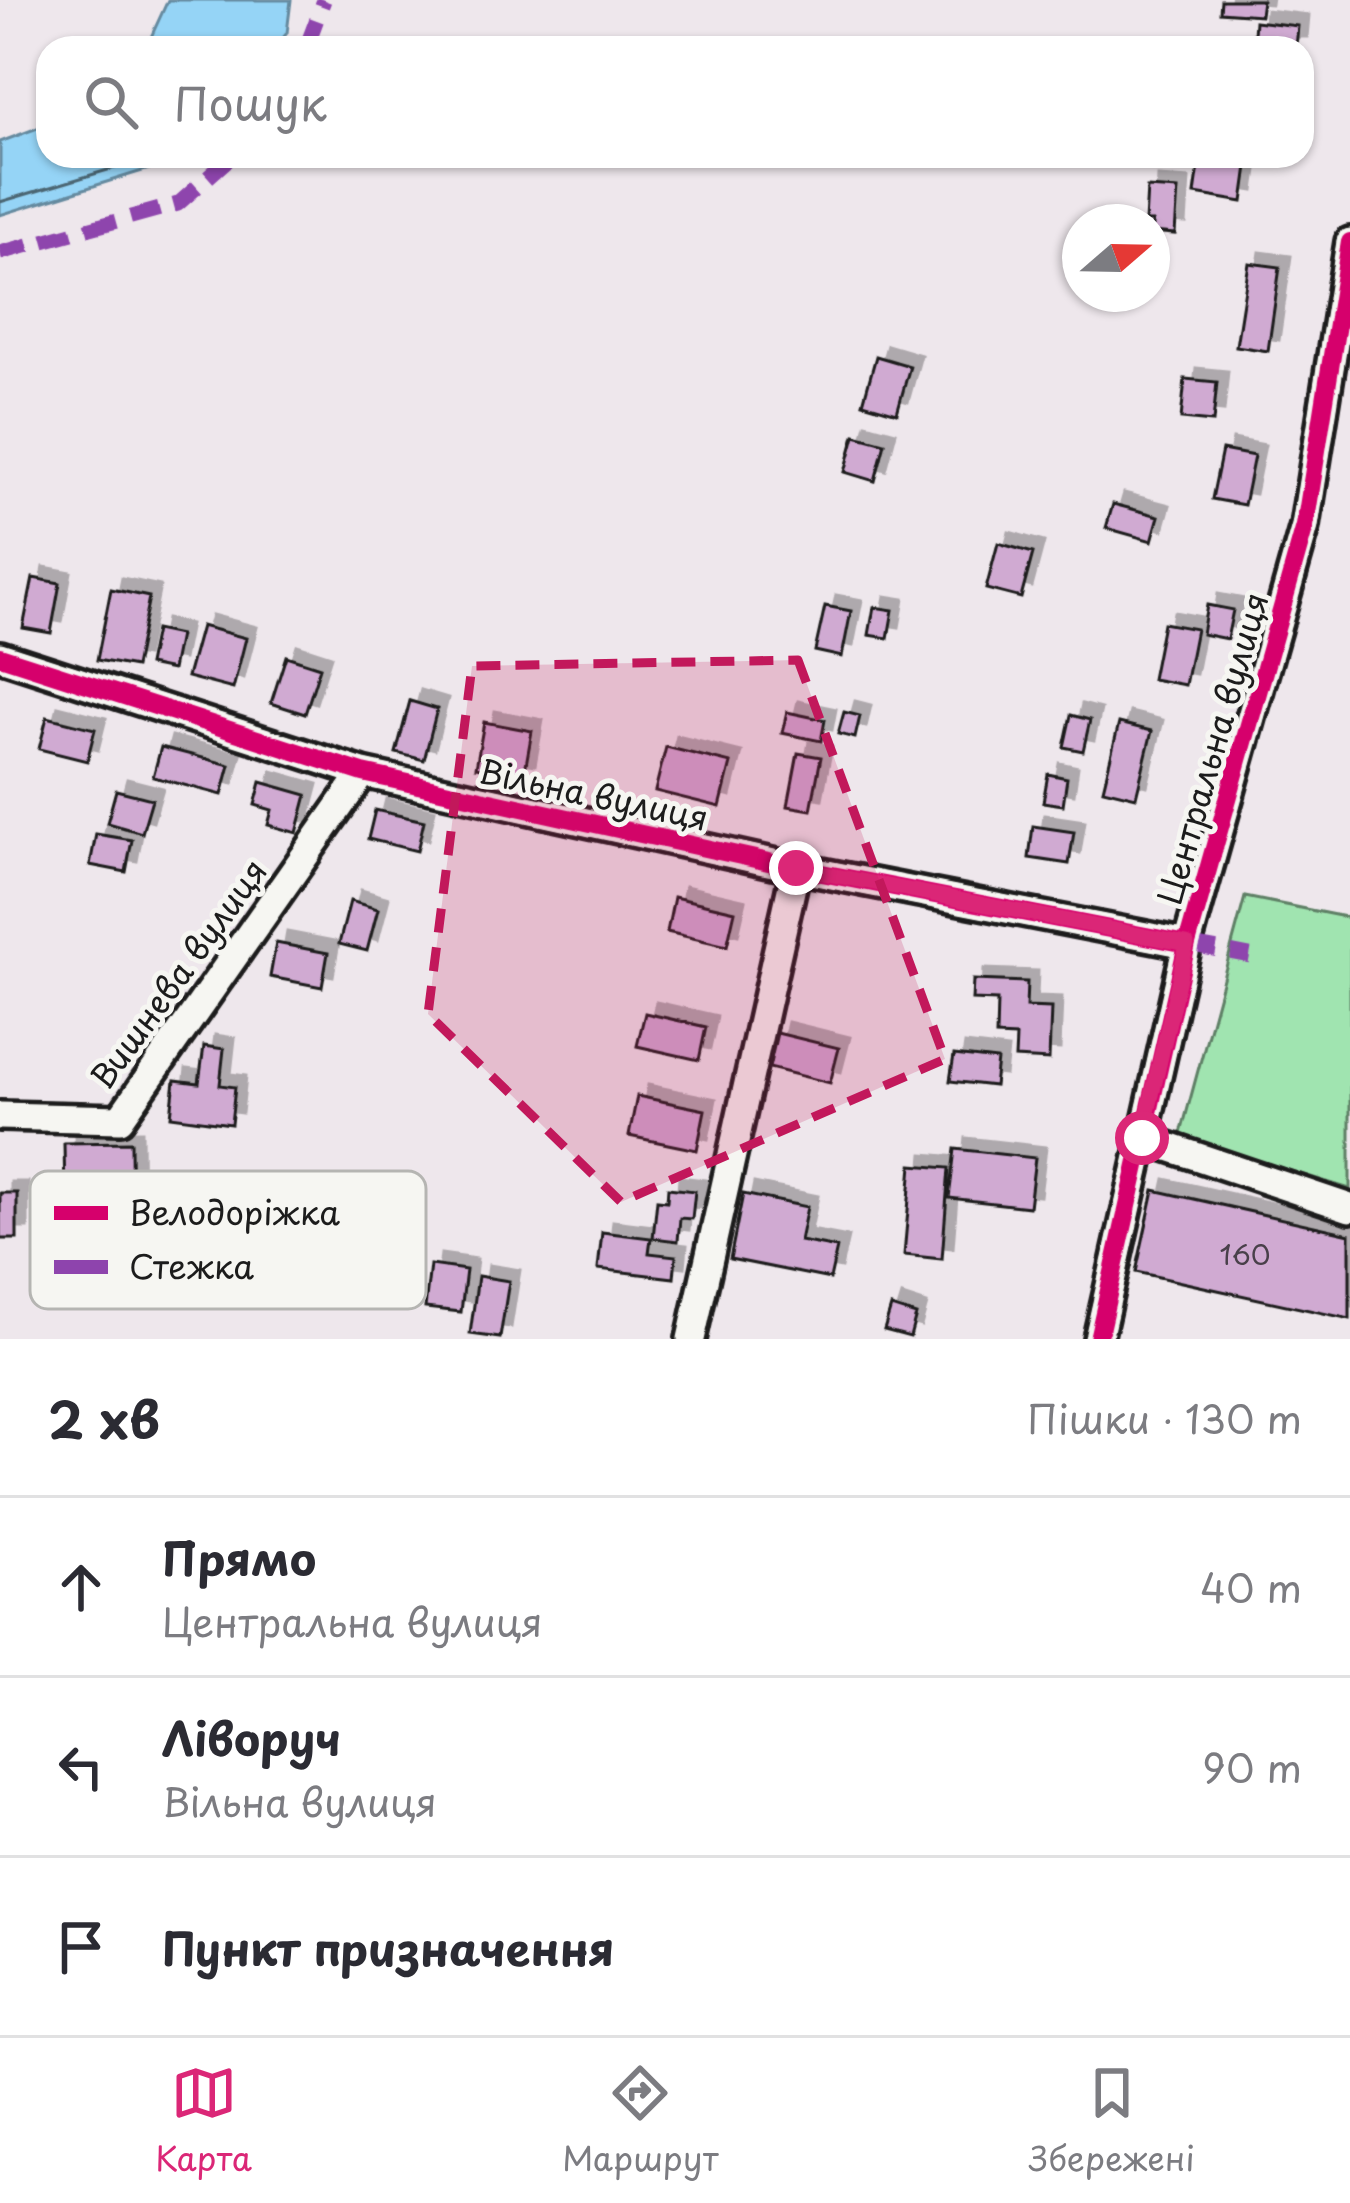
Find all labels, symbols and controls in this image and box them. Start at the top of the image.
search box [36,36,1314,168]
text: Пошук [174,68,327,136]
icon: search [78,69,144,135]
north arrow [1062,204,1170,312]
street label: Центральна вулиця [1143,586,1279,910]
street label: Вільна вулиця [475,744,713,842]
route end [769,841,823,895]
street label: Вишнева вулиця [76,848,278,1098]
route start [1115,1111,1169,1165]
legend [30,1171,426,1309]
text: Велодоріжка [129,1186,340,1236]
house number: 160 [1220,1233,1270,1274]
text: Стежка [129,1240,254,1290]
text: 2 хв [48,1379,160,1456]
text: Пішки · 130 m [1027,1388,1302,1447]
text: Прямо [162,1523,316,1591]
icon: ahead [48,1554,114,1620]
text: 40 m [1200,1557,1302,1616]
text: Центральна вулиця [162,1591,543,1650]
text: Ліворуч [162,1703,341,1771]
icon: left [48,1734,114,1800]
text: 90 m [1202,1737,1302,1796]
text: Вільна вулиця [162,1771,437,1830]
text: Пункт призначення [162,1913,614,1981]
icon: arrive [48,1914,114,1980]
tab: Карта [155,2060,252,2182]
tab: Маршрут [562,2060,719,2182]
tab: Збережені [1029,2060,1195,2182]

